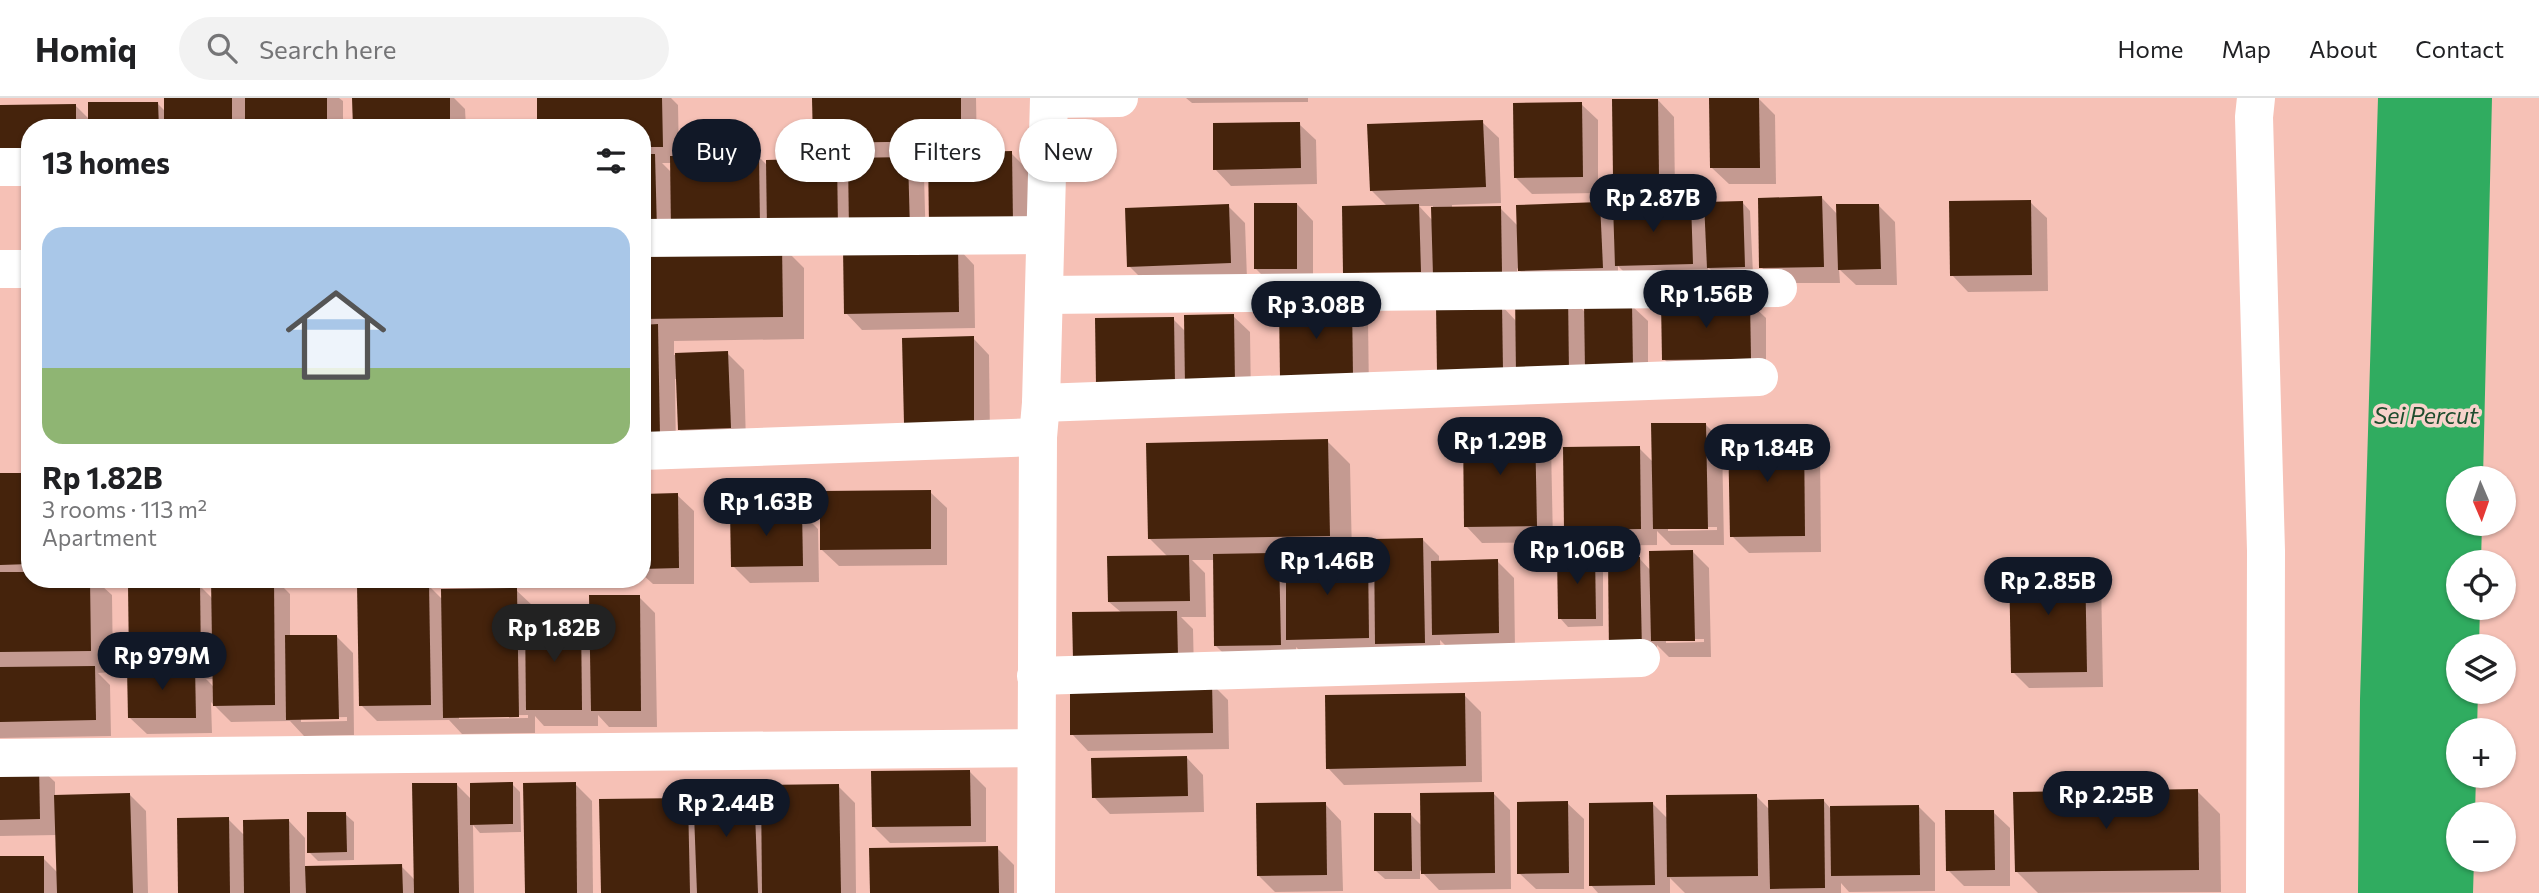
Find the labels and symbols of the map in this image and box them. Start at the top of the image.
pin: Rp 2.87B [1581,174,1725,234]
pin: Rp 1.56B [1634,271,1778,330]
pin: Rp 3.08B [1244,282,1388,341]
water label: Sei Percut [2374,401,2479,429]
pin: Rp 1.29B [1428,418,1572,477]
pin: Rp 1.84B [1695,424,1839,484]
north arrow [2446,466,2516,536]
pin: Rp 1.63B [694,478,838,538]
pin: Rp 1.06B [1505,526,1649,586]
pin: Rp 1.46B [1255,538,1399,597]
pin: Rp 2.85B [1976,558,2120,617]
pin: Rp 1.82B [482,604,626,664]
pin: Rp 979M [97,632,227,692]
pin: Rp 2.25B [2034,772,2178,831]
pin: Rp 2.44B [654,780,798,839]

